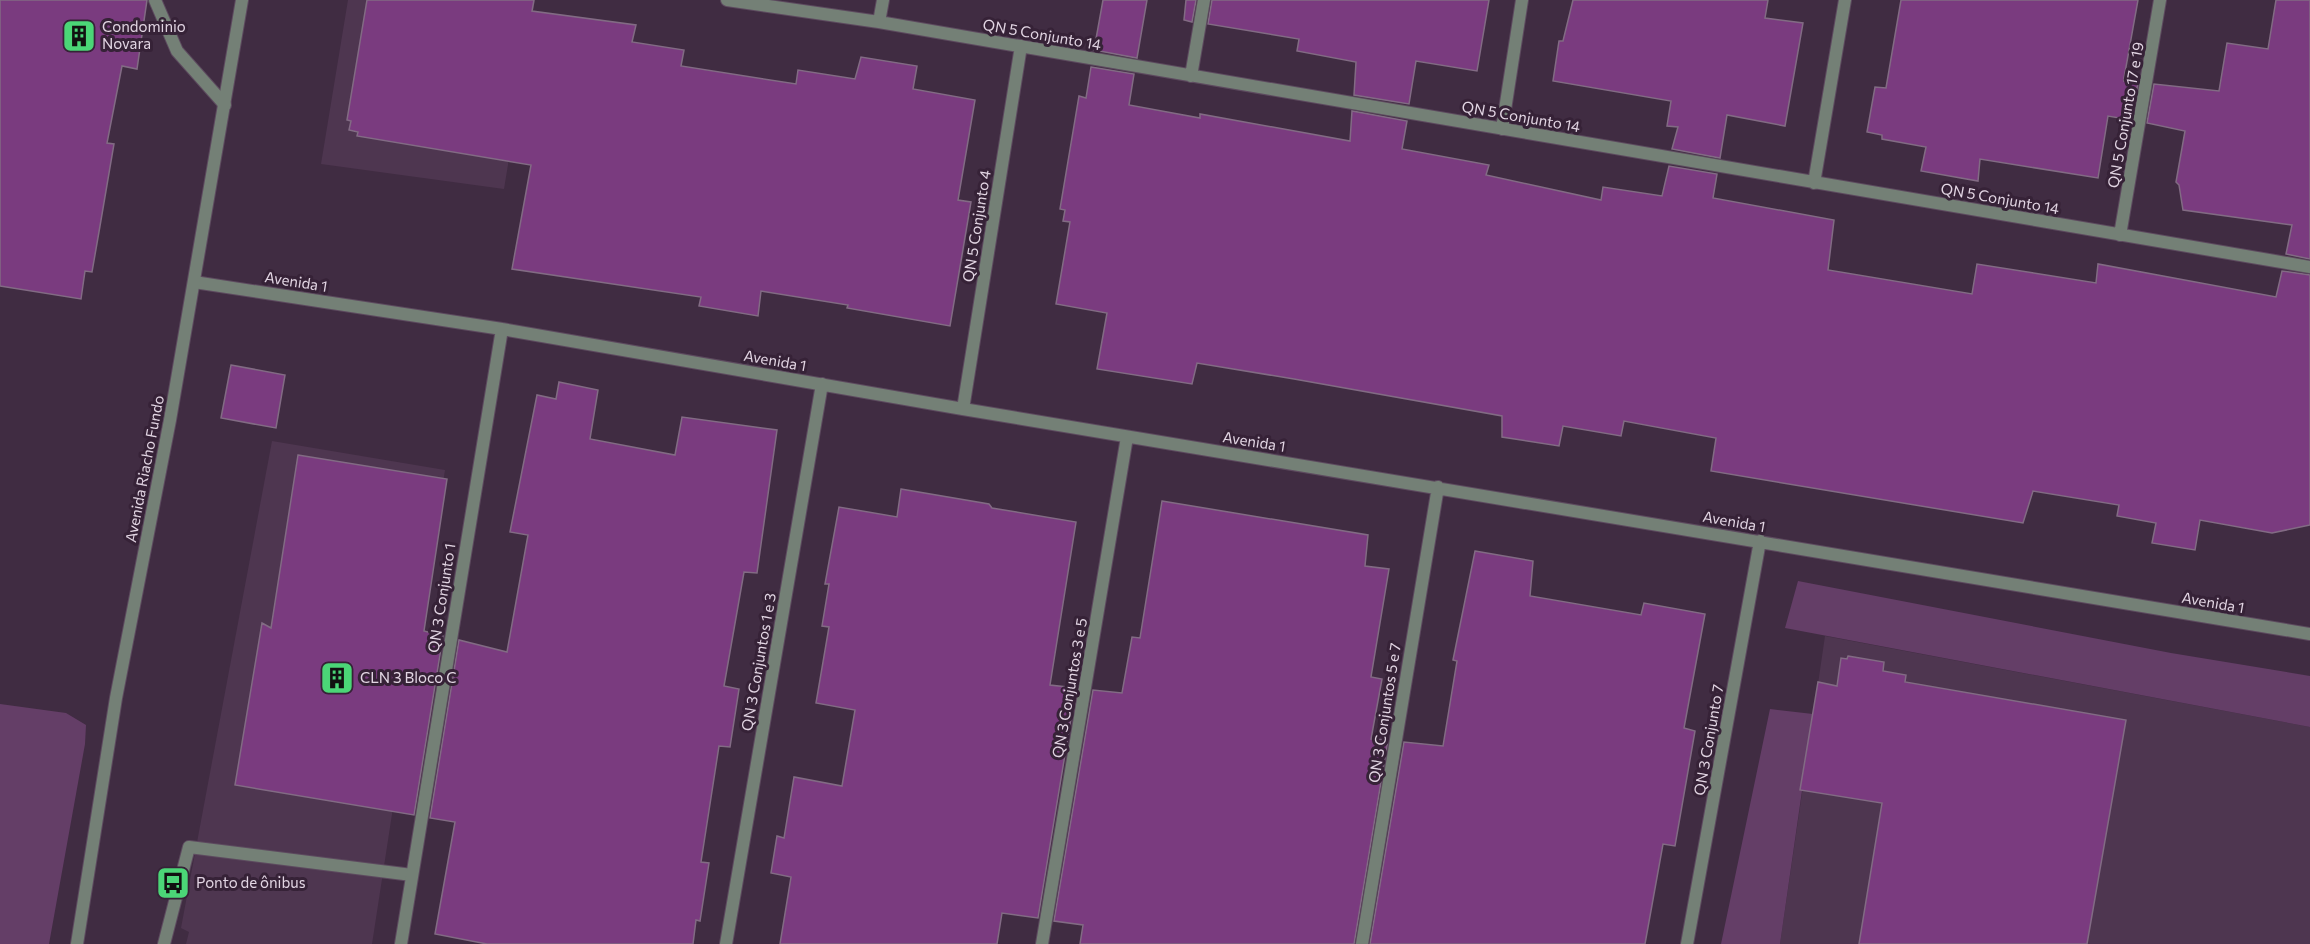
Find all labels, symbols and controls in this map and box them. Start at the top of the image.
street label: QN 5 Conjunto 14 [982,15,1103,53]
place label: Condominio Novara [102,17,186,52]
building icon: Condominio Novara [61,18,97,54]
street label: QN 5 Conjunto 17 e 19 [2103,40,2147,189]
street label: QN 5 Conjunto 14 [1461,97,1582,135]
street label: QN 5 Conjunto 4 [958,168,994,283]
street label: QN 5 Conjunto 14 [1940,179,2061,217]
street label: Avenida 1 [263,267,329,295]
street label: Avenida 1 [742,346,808,374]
street label: Avenida Riacho Fundo [121,394,167,544]
street label: Avenida 1 [1221,427,1287,455]
street label: Avenida 1 [1701,507,1767,535]
street label: QN 3 Conjunto 1 [423,542,459,654]
street label: Avenida 1 [2180,588,2246,616]
street label: QN 3 Conjuntos 1 e 3 [737,591,779,732]
street label: QN 3 Conjuntos 3 e 5 [1048,616,1090,759]
street label: QN 3 Conjuntos 5 e 7 [1364,642,1404,784]
building icon: CLN 3 Bloco C [319,660,355,696]
place label: CLN 3 Bloco C [360,668,456,686]
street label: QN 3 Conjunto 7 [1689,683,1727,797]
bus stop icon: Ponto de ônibus [155,865,191,901]
place label: Ponto de ônibus [196,873,306,891]

